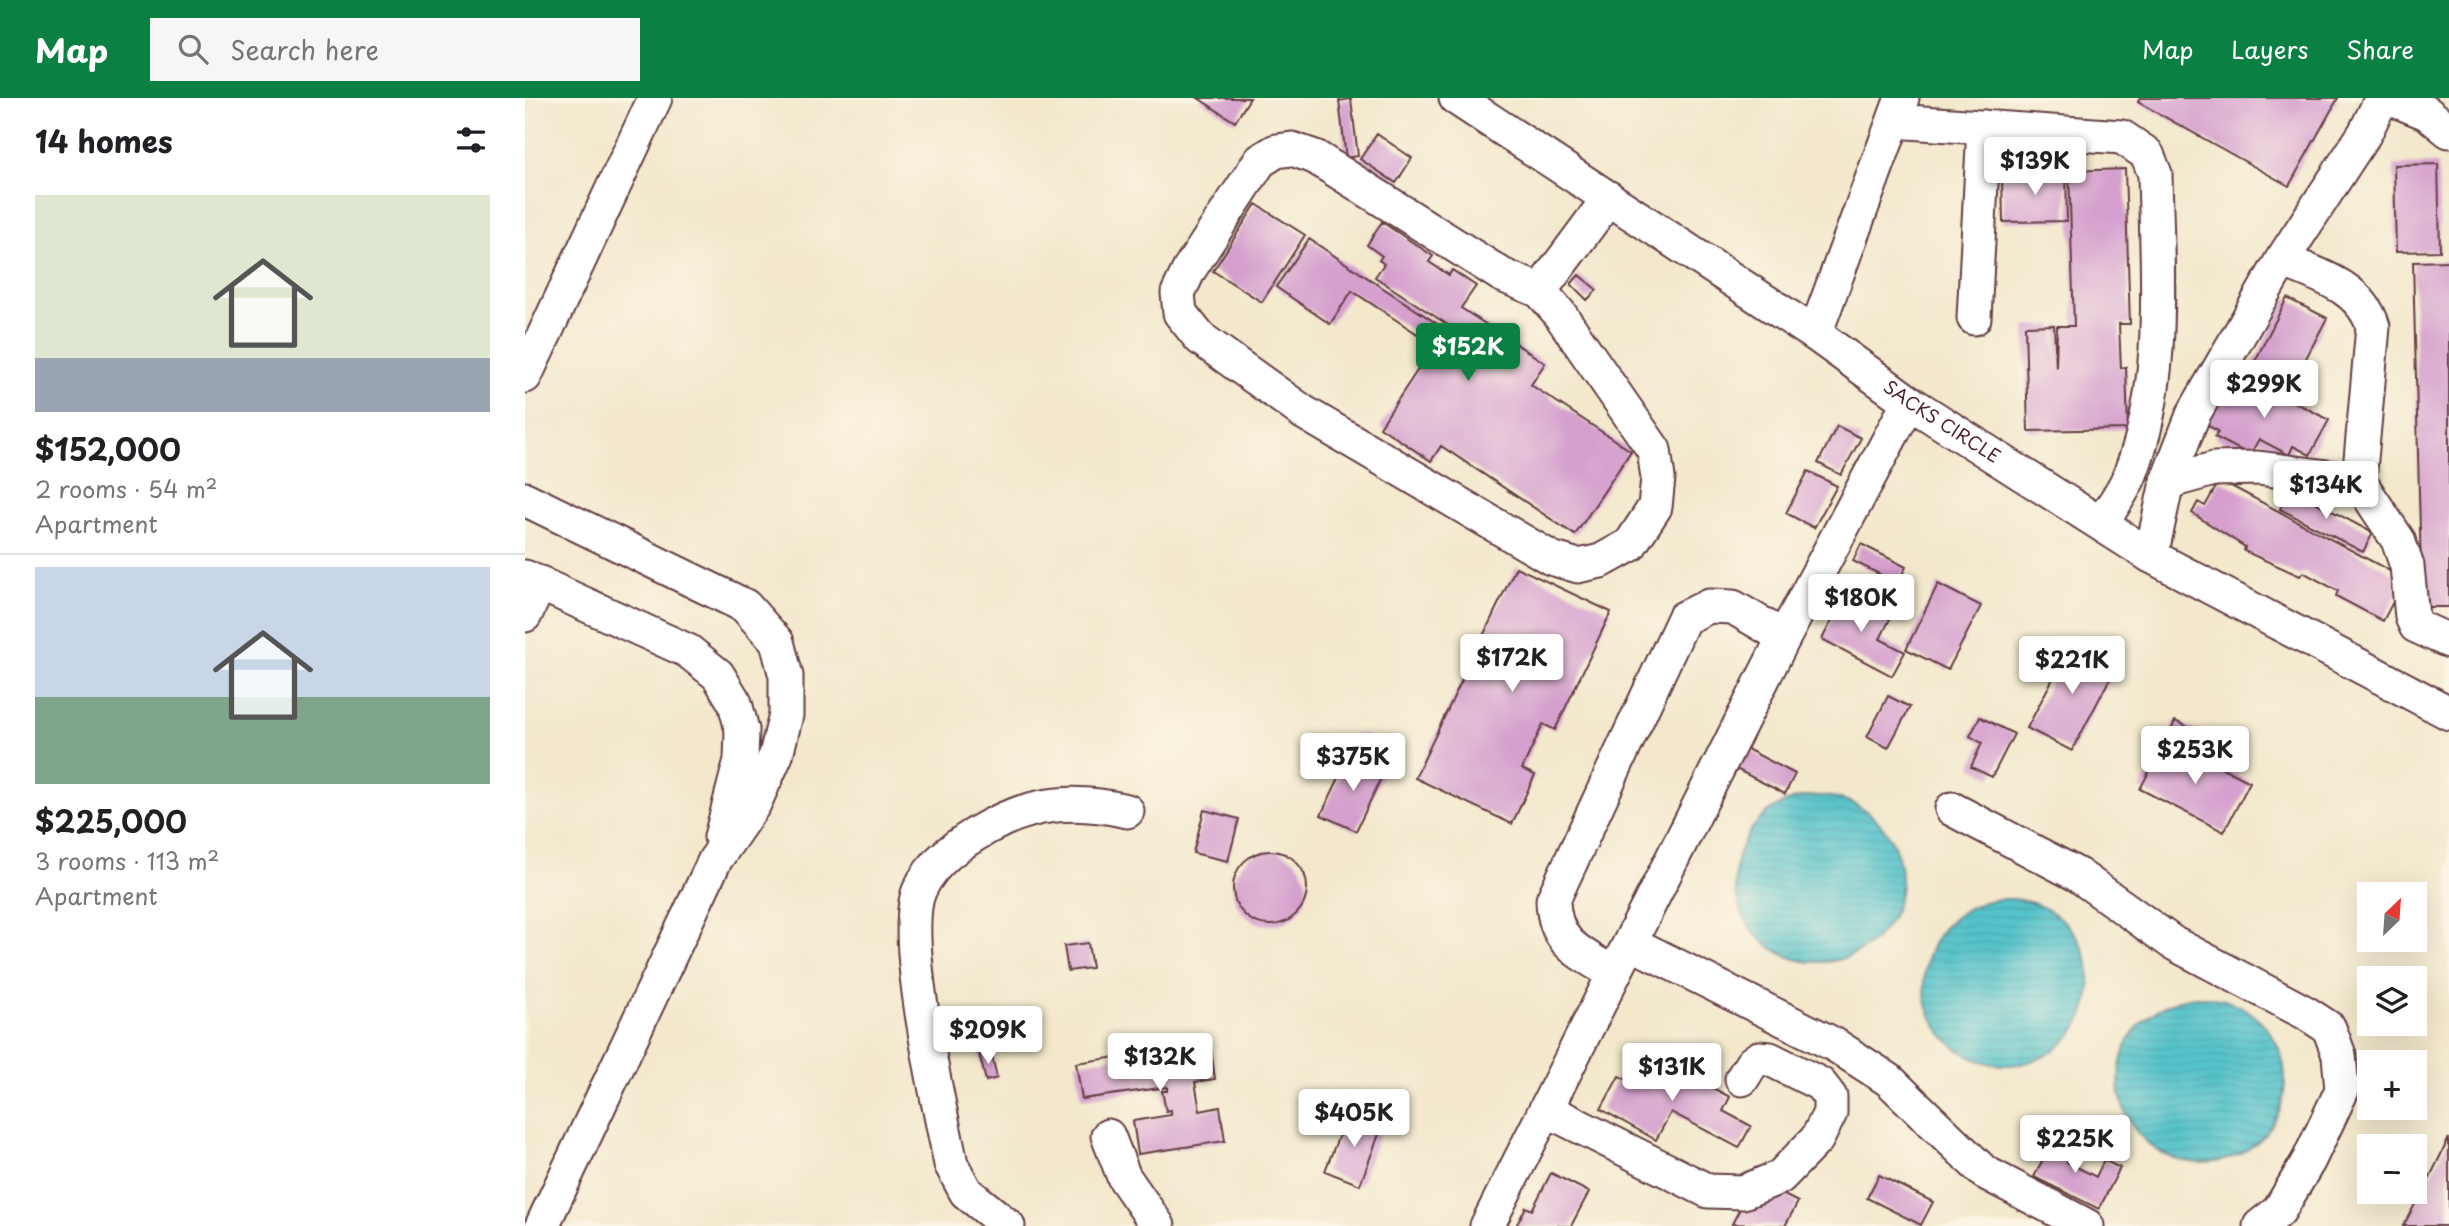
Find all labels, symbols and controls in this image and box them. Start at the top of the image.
search box [150,18,640,81]
text: Map [35,24,108,74]
icon: search [174,30,212,68]
text: Search here [230,30,379,69]
text: Map [2142,31,2193,67]
text: Layers [2231,31,2308,67]
text: Share [2346,31,2414,67]
text: 14 homes [35,118,173,163]
icon: filters [452,121,490,159]
pin: $139K [1986,138,2084,197]
text: $139K [2000,142,2070,177]
icon: home [200,240,326,366]
pin: $152K [1419,324,1517,383]
text: $152K [1432,328,1504,363]
pin: $299K [2215,360,2313,420]
text: $299K [2226,365,2302,400]
street label: SACKS CIRCLE [1878,373,2007,469]
text: $152,000 [35,426,181,471]
pin: $134K [2277,462,2375,521]
text: $134K [2289,466,2363,501]
text: 2 rooms · 54 m² [35,471,218,506]
text: Apartment [35,506,158,541]
pin: $180K [1812,574,1910,634]
text: $180K [1824,579,1898,614]
icon: home [200,612,326,738]
pin: $172K [1463,634,1561,694]
pin: $221K [2023,636,2121,696]
text: $172K [1476,639,1548,674]
text: $221K [2035,641,2109,676]
pin: $253K [2146,726,2244,786]
text: $253K [2157,731,2233,766]
pin: $375K [1304,734,1402,793]
text: $375K [1316,738,1390,773]
text: $225,000 [35,798,187,843]
text: 3 rooms · 113 m² [35,843,219,878]
text: Apartment [35,878,158,913]
north arrow [2357,882,2427,952]
map controls [2357,882,2427,1204]
button: layers [2357,966,2427,1036]
pin: $209K [939,1006,1037,1066]
text: $209K [949,1011,1027,1046]
pin: $132K [1111,1034,1209,1093]
text: $132K [1124,1038,1196,1073]
pin: $131K [1623,1044,1721,1103]
text: $131K [1638,1048,1706,1083]
button: + [2357,1050,2427,1120]
pin: $405K [1305,1090,1403,1149]
text: $405K [1314,1094,1394,1129]
pin: $225K [2026,1116,2124,1175]
text: $225K [2036,1120,2114,1155]
button: − [2357,1134,2427,1204]

